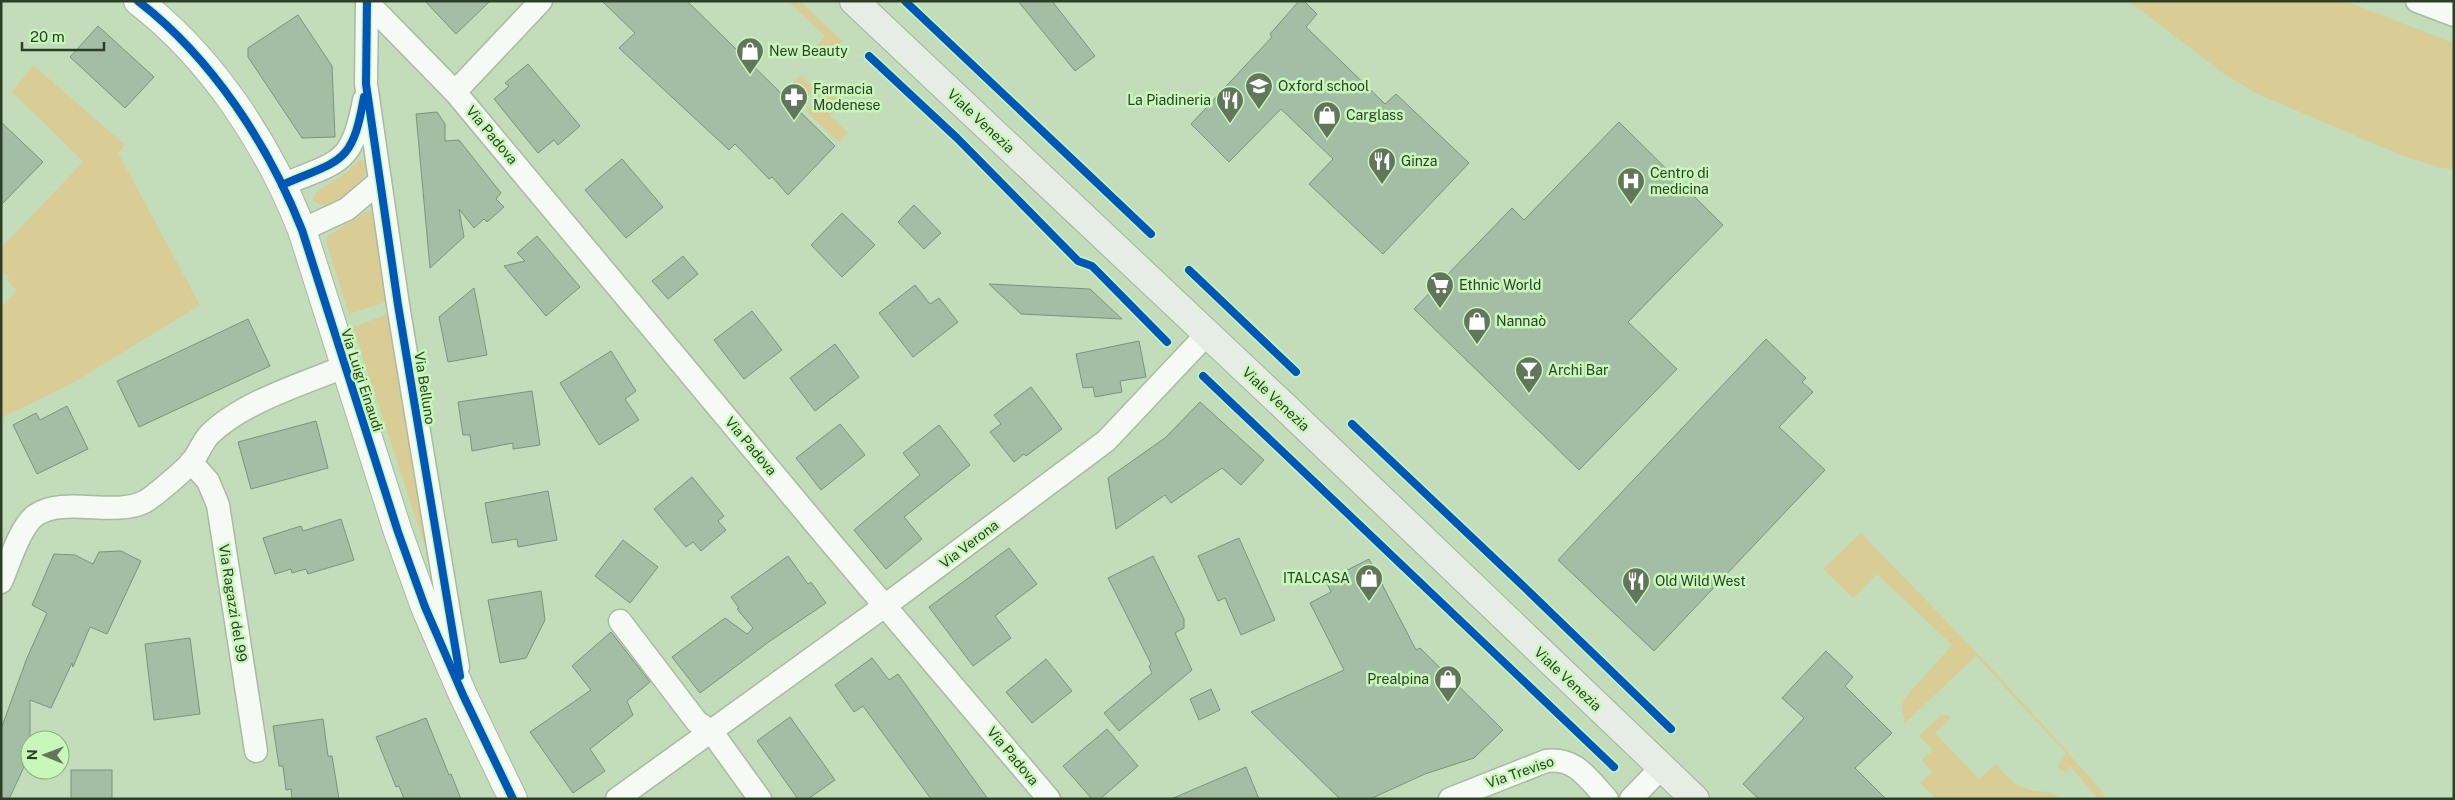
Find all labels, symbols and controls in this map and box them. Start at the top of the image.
scale bar [22,20,105,52]
text: 20 m [30,28,65,45]
shop icon: New Beauty [735,36,765,75]
place label: New Beauty [769,43,848,59]
school or university icon: Oxford school [1244,71,1274,110]
place label: Oxford school [1278,78,1369,94]
place label: Farmacia Modenese [813,81,881,113]
pharmacy icon: Farmacia Modenese [779,82,809,121]
restaurant icon: La Piadineria [1215,85,1245,124]
street label: Viale Venezia [944,86,1018,156]
place label: La Piadineria [1127,92,1211,108]
shop icon: Carglass [1312,100,1342,139]
street label: Via Padova [463,103,521,167]
place label: Carglass [1346,107,1403,123]
restaurant icon: Ginza [1367,146,1397,185]
place label: Ginza [1401,153,1437,169]
place label: Centro di medicina [1650,165,1709,197]
hospital icon: Centro di medicina [1616,166,1646,205]
supermarket icon: Ethnic World [1425,270,1455,309]
place label: Ethnic World [1459,277,1541,293]
shop icon: Nannaò [1462,306,1492,345]
place label: Nannaò [1496,313,1546,329]
street label: Via Luigi Einaudi [338,327,386,433]
street label: Via Belluno [411,350,439,426]
bar icon: Archi Bar [1514,355,1544,394]
place label: Archi Bar [1548,362,1608,378]
street label: Viale Venezia [1239,364,1313,434]
street label: Via Padova [722,414,780,478]
street label: Via Verona [936,517,1002,571]
street label: Via Ragazzi del 99 [216,543,250,663]
shop icon: ITALCASA [1354,563,1384,602]
restaurant icon: Old Wild West [1621,566,1651,605]
place label: ITALCASA [1283,570,1350,586]
place label: Old Wild West [1655,573,1746,589]
street label: Viale Venezia [1531,644,1605,714]
shop icon: Prealpina [1433,664,1463,703]
place label: Prealpina [1367,671,1429,687]
street label: Via Padova [984,724,1042,788]
north arrow [20,730,70,780]
text: N [24,749,40,760]
street label: Via Treviso [1484,753,1556,791]

